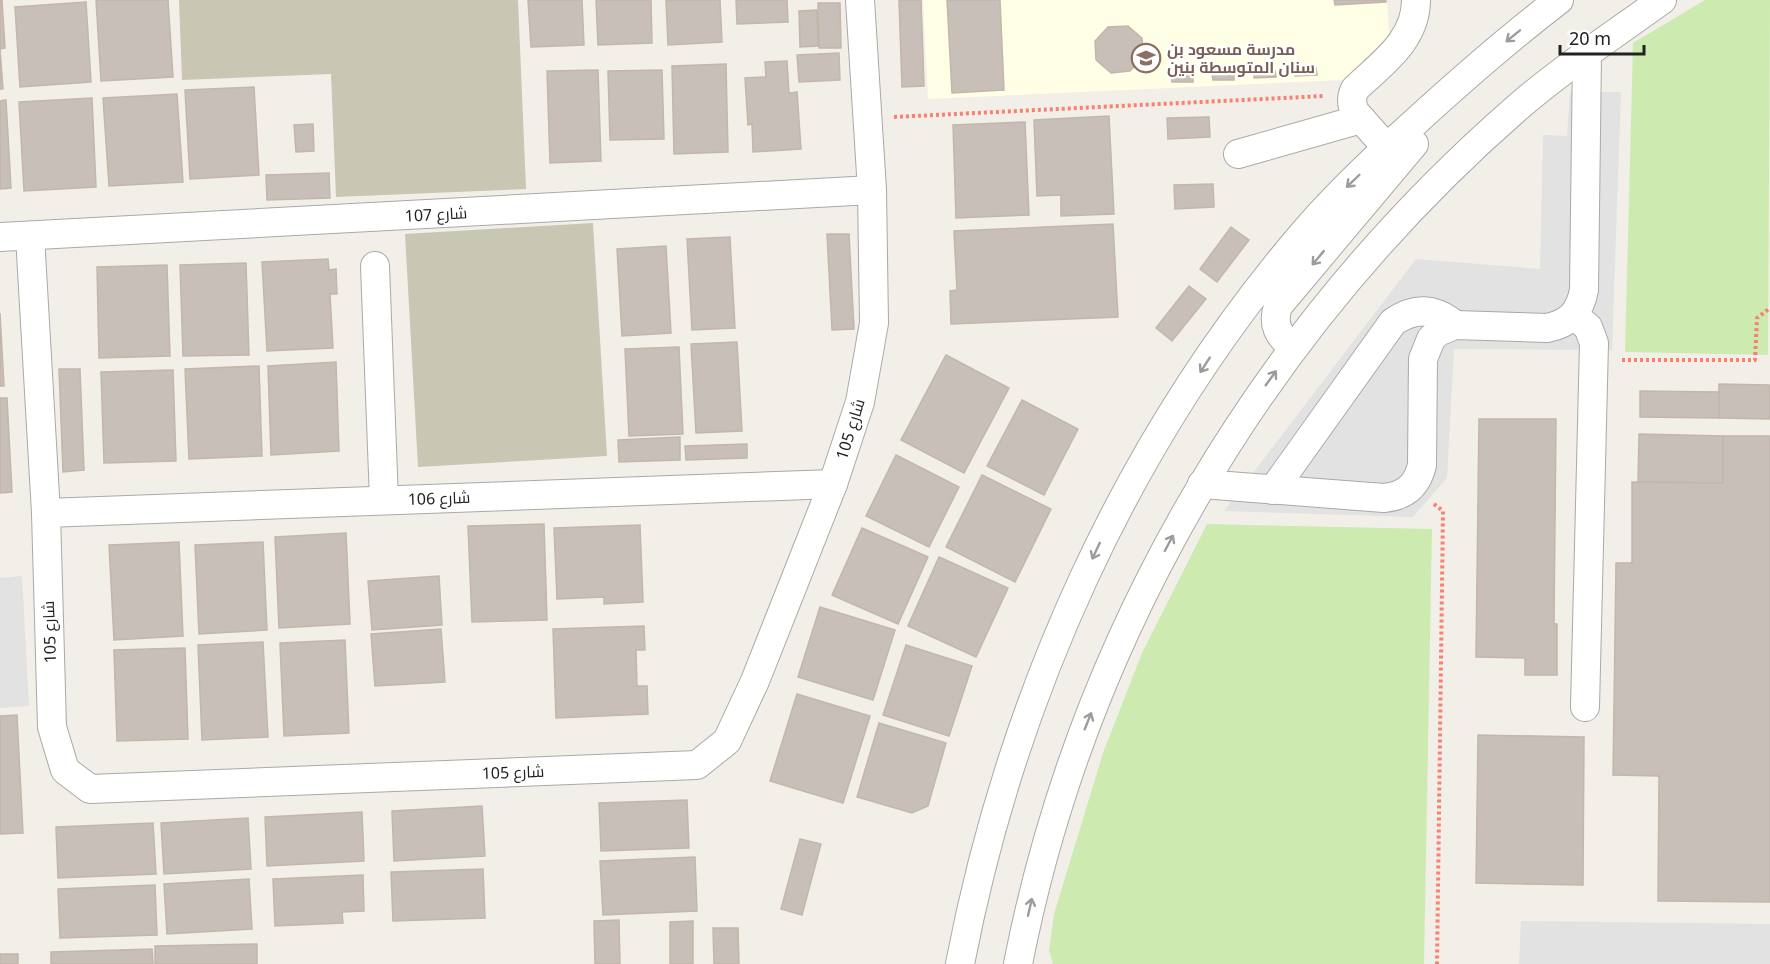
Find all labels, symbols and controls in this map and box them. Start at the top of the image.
scale bar [1560,18,1644,56]
text: 20 m [1569,26,1611,50]
one-way arrow [1506,29,1521,43]
place label: مدرسة مسعود بن سنان المتوسطة بنين [1167,38,1315,78]
school or university icon: مدرسة مسعود بن سنان المتوسطة بنين [1130,42,1162,74]
one-way arrow [1345,174,1360,188]
street label: شارع 107 [404,201,468,228]
one-way arrow [1311,250,1324,266]
one-way arrow [1198,356,1210,373]
one-way arrow [1265,370,1277,386]
street label: شارع 105 [830,396,871,462]
street label: شارع 106 [407,486,471,511]
one-way arrow [1164,535,1175,553]
one-way arrow [1089,542,1101,560]
street label: شارع 105 [37,600,62,664]
one-way arrow [1083,712,1094,731]
street label: شارع 105 [481,760,545,785]
one-way arrow [1025,898,1037,917]

